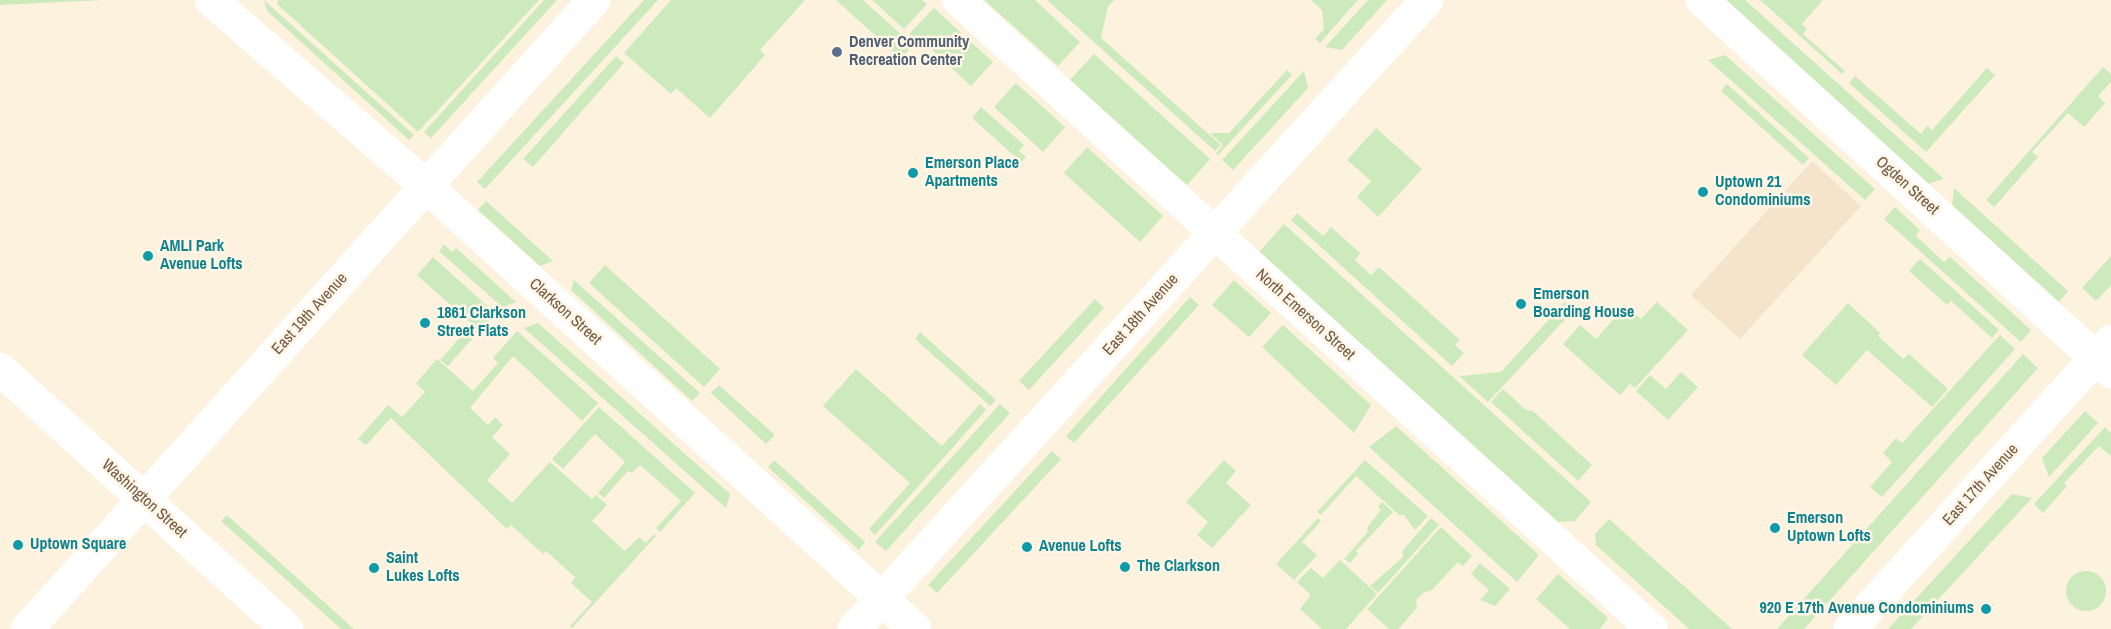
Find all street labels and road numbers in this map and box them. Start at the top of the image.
street label: Ogden Street [1872,153,1942,219]
street label: North Emerson Street [1251,265,1359,365]
street label: East 19th Avenue [268,269,352,359]
street label: East 18th Avenue [1099,270,1183,360]
street label: Clarkson Street [525,275,605,349]
street label: East 17th Avenue [1939,440,2023,530]
street label: Washington Street [97,456,191,542]

